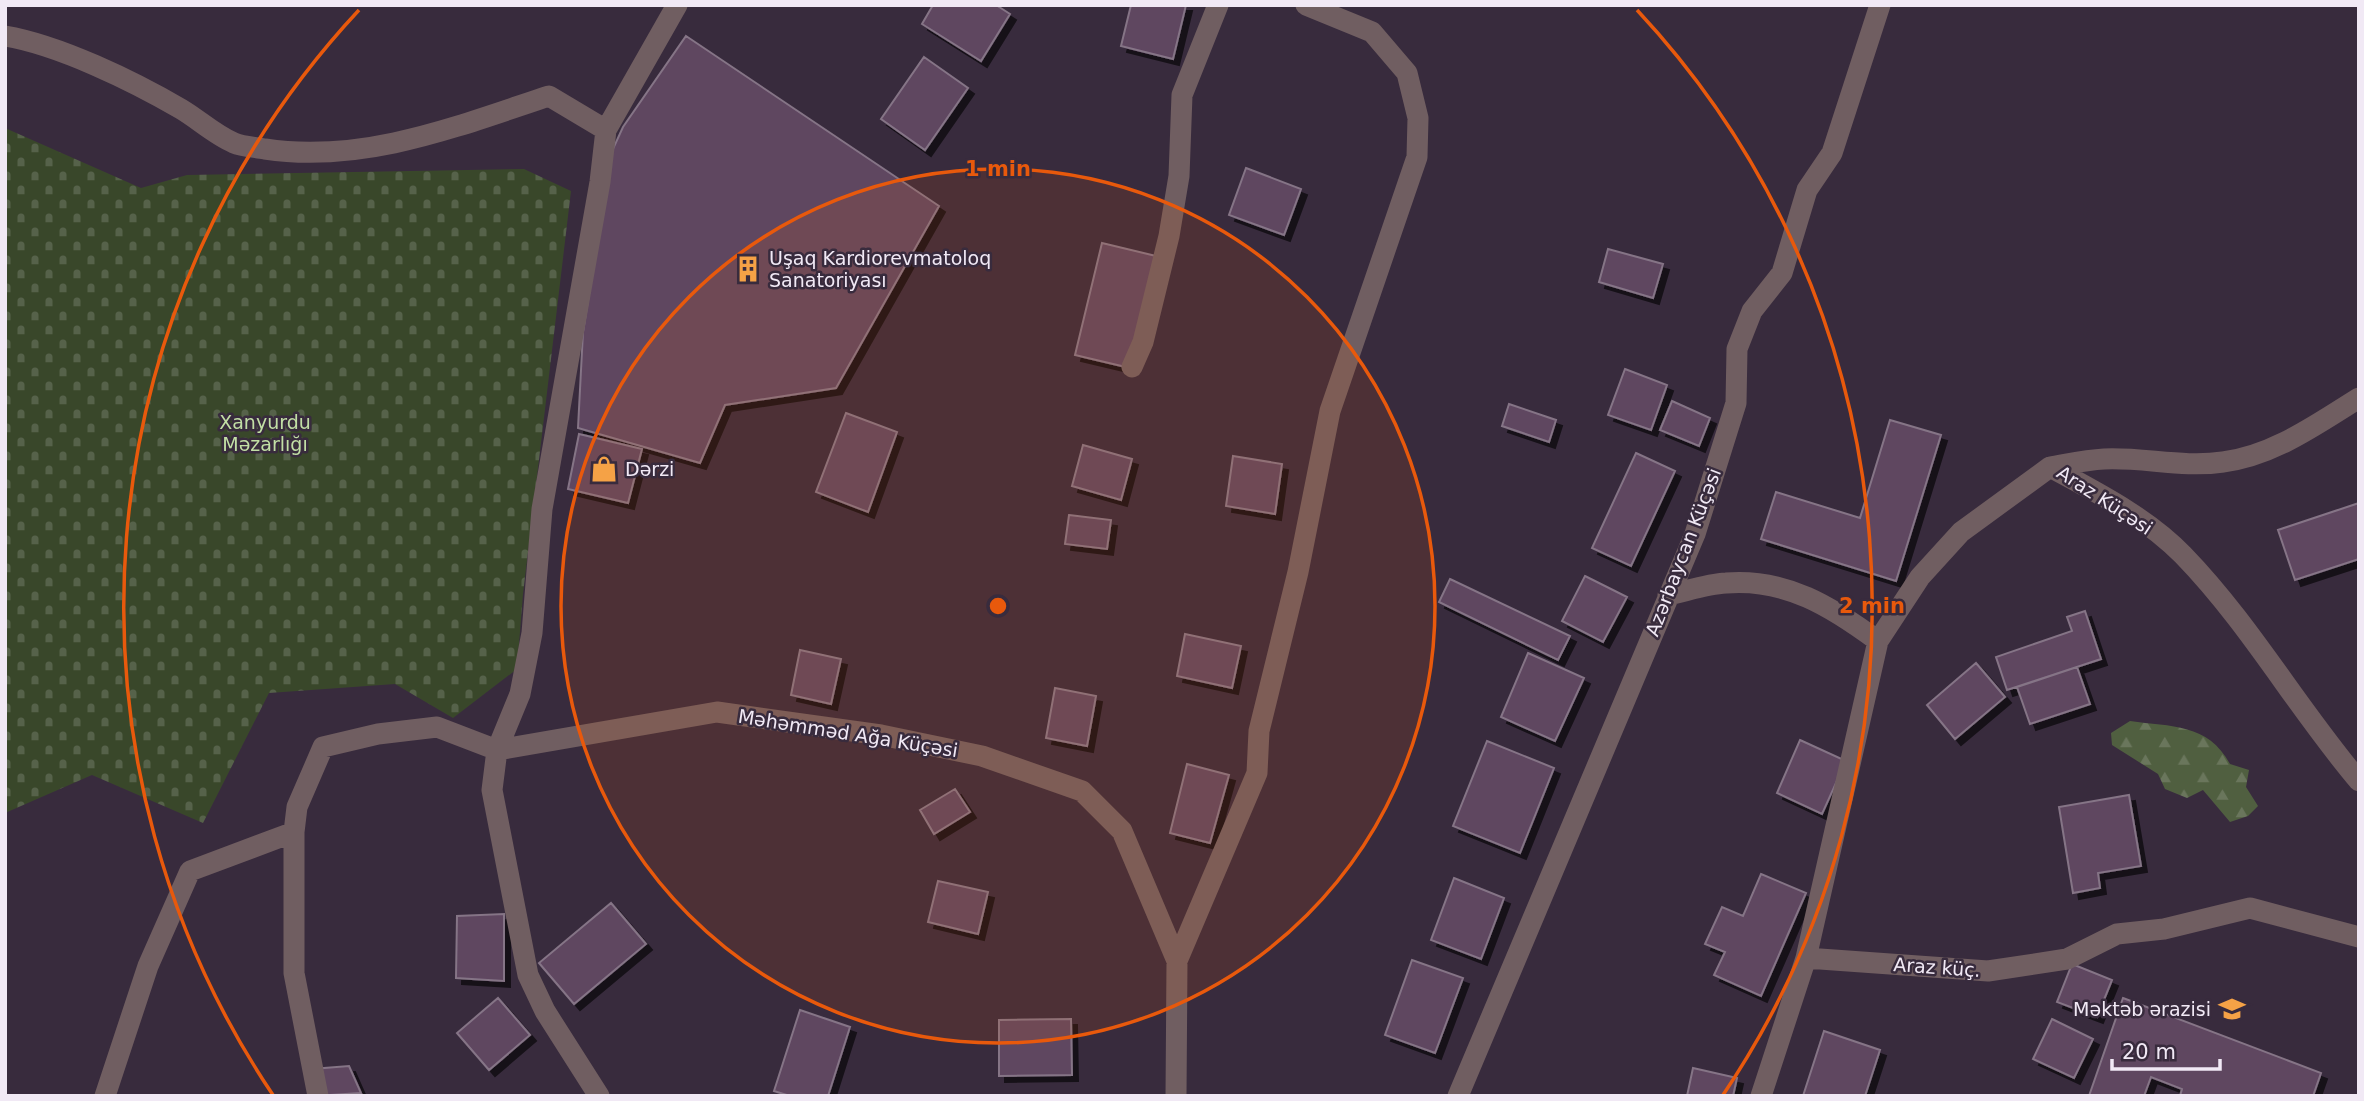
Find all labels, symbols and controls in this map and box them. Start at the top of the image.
text: 1 min [965,157,1031,181]
place label: Uşaq Kardiorevmatoloq Sanatoriyası [769,247,991,291]
building icon: Uşaq Kardiorevmatoloq Sanatoriyası [733,254,763,284]
park label: Xanyurdu Məzarlığı [219,411,311,455]
shop icon: Dərzi [589,454,619,484]
place label: Dərzi [625,458,674,480]
street label: Araz Küçəsi [2053,461,2157,539]
street label: Azərbaycan Küçəsi [1641,465,1725,639]
centre of rings [986,594,1010,618]
text: 2 min [1839,594,1905,618]
street label: Məhəmməd Ağa Küçəsi [737,705,959,761]
street label: Araz küç. [1893,953,1981,981]
school or university icon: Məktəb ərazisi [2217,994,2247,1024]
place label: Məktəb ərazisi [2073,998,2211,1020]
scale bar [2112,1028,2220,1072]
text: 20 m [2122,1040,2176,1064]

